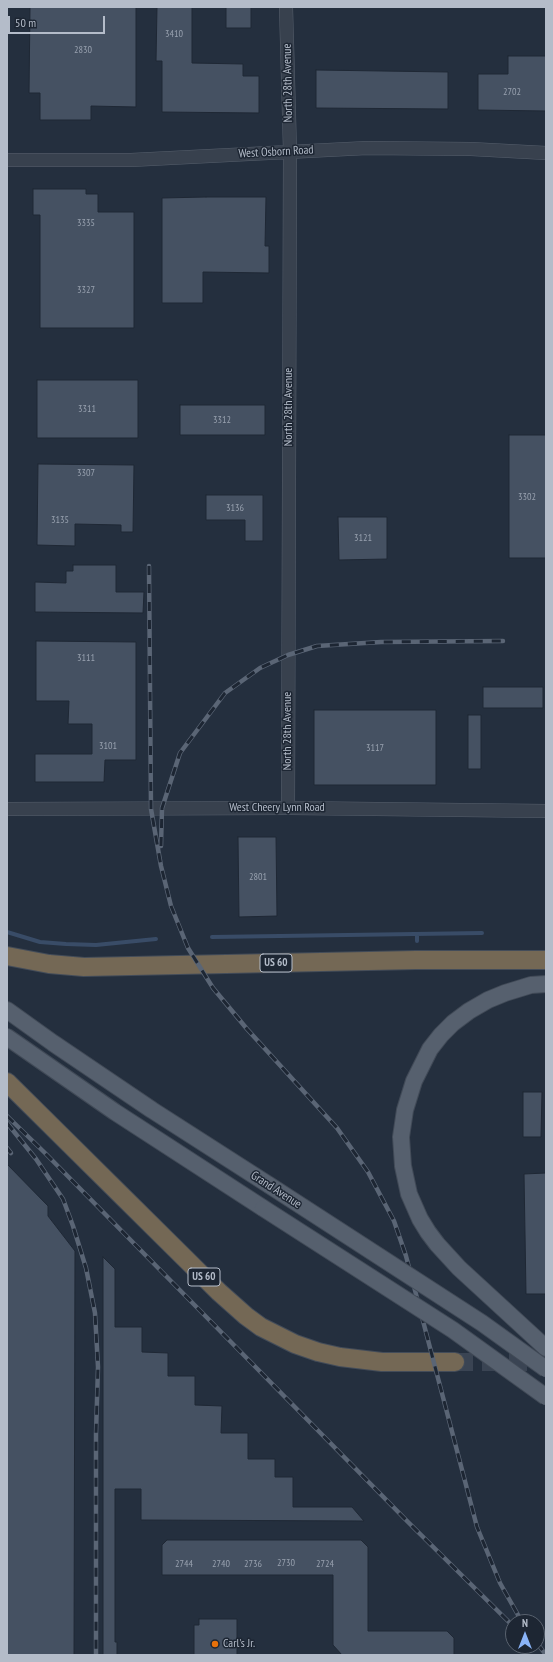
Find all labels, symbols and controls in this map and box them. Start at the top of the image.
scale bar [10,8,107,34]
text: 50 m [15,15,36,30]
house number: 3410 [165,28,183,40]
house number: 2830 [74,44,92,56]
street label: North 28th Avenue [280,44,296,122]
house number: 2702 [503,86,521,98]
street label: West Osborn Road [238,143,314,161]
house number: 3335 [77,217,95,229]
house number: 3327 [77,284,95,296]
street label: North 28th Avenue [282,368,296,446]
house number: 3311 [78,403,96,415]
house number: 3312 [213,414,231,426]
house number: 3307 [77,467,95,479]
house number: 3302 [518,491,536,503]
house number: 3136 [226,502,244,514]
house number: 3135 [51,514,69,526]
house number: 3121 [354,532,372,544]
house number: 3111 [77,652,95,664]
street label: North 28th Avenue [281,692,295,770]
house number: 3101 [99,740,117,752]
house number: 3117 [366,742,384,754]
street label: West Cheery Lynn Road [229,801,325,815]
house number: 2801 [249,871,267,883]
road number: US 60 [260,954,292,972]
street label: Grand Avenue [248,1168,304,1212]
road number: US 60 [188,1268,220,1286]
house number: 2730 [277,1557,295,1569]
house number: 2744 [175,1558,193,1570]
house number: 2740 [212,1558,230,1570]
house number: 2736 [244,1558,262,1570]
house number: 2724 [316,1558,334,1570]
north arrow [505,1614,545,1654]
text: N [522,1616,528,1630]
place label: Carl's Jr. [223,1637,255,1651]
marker: Carl's Jr. [210,1639,220,1649]

